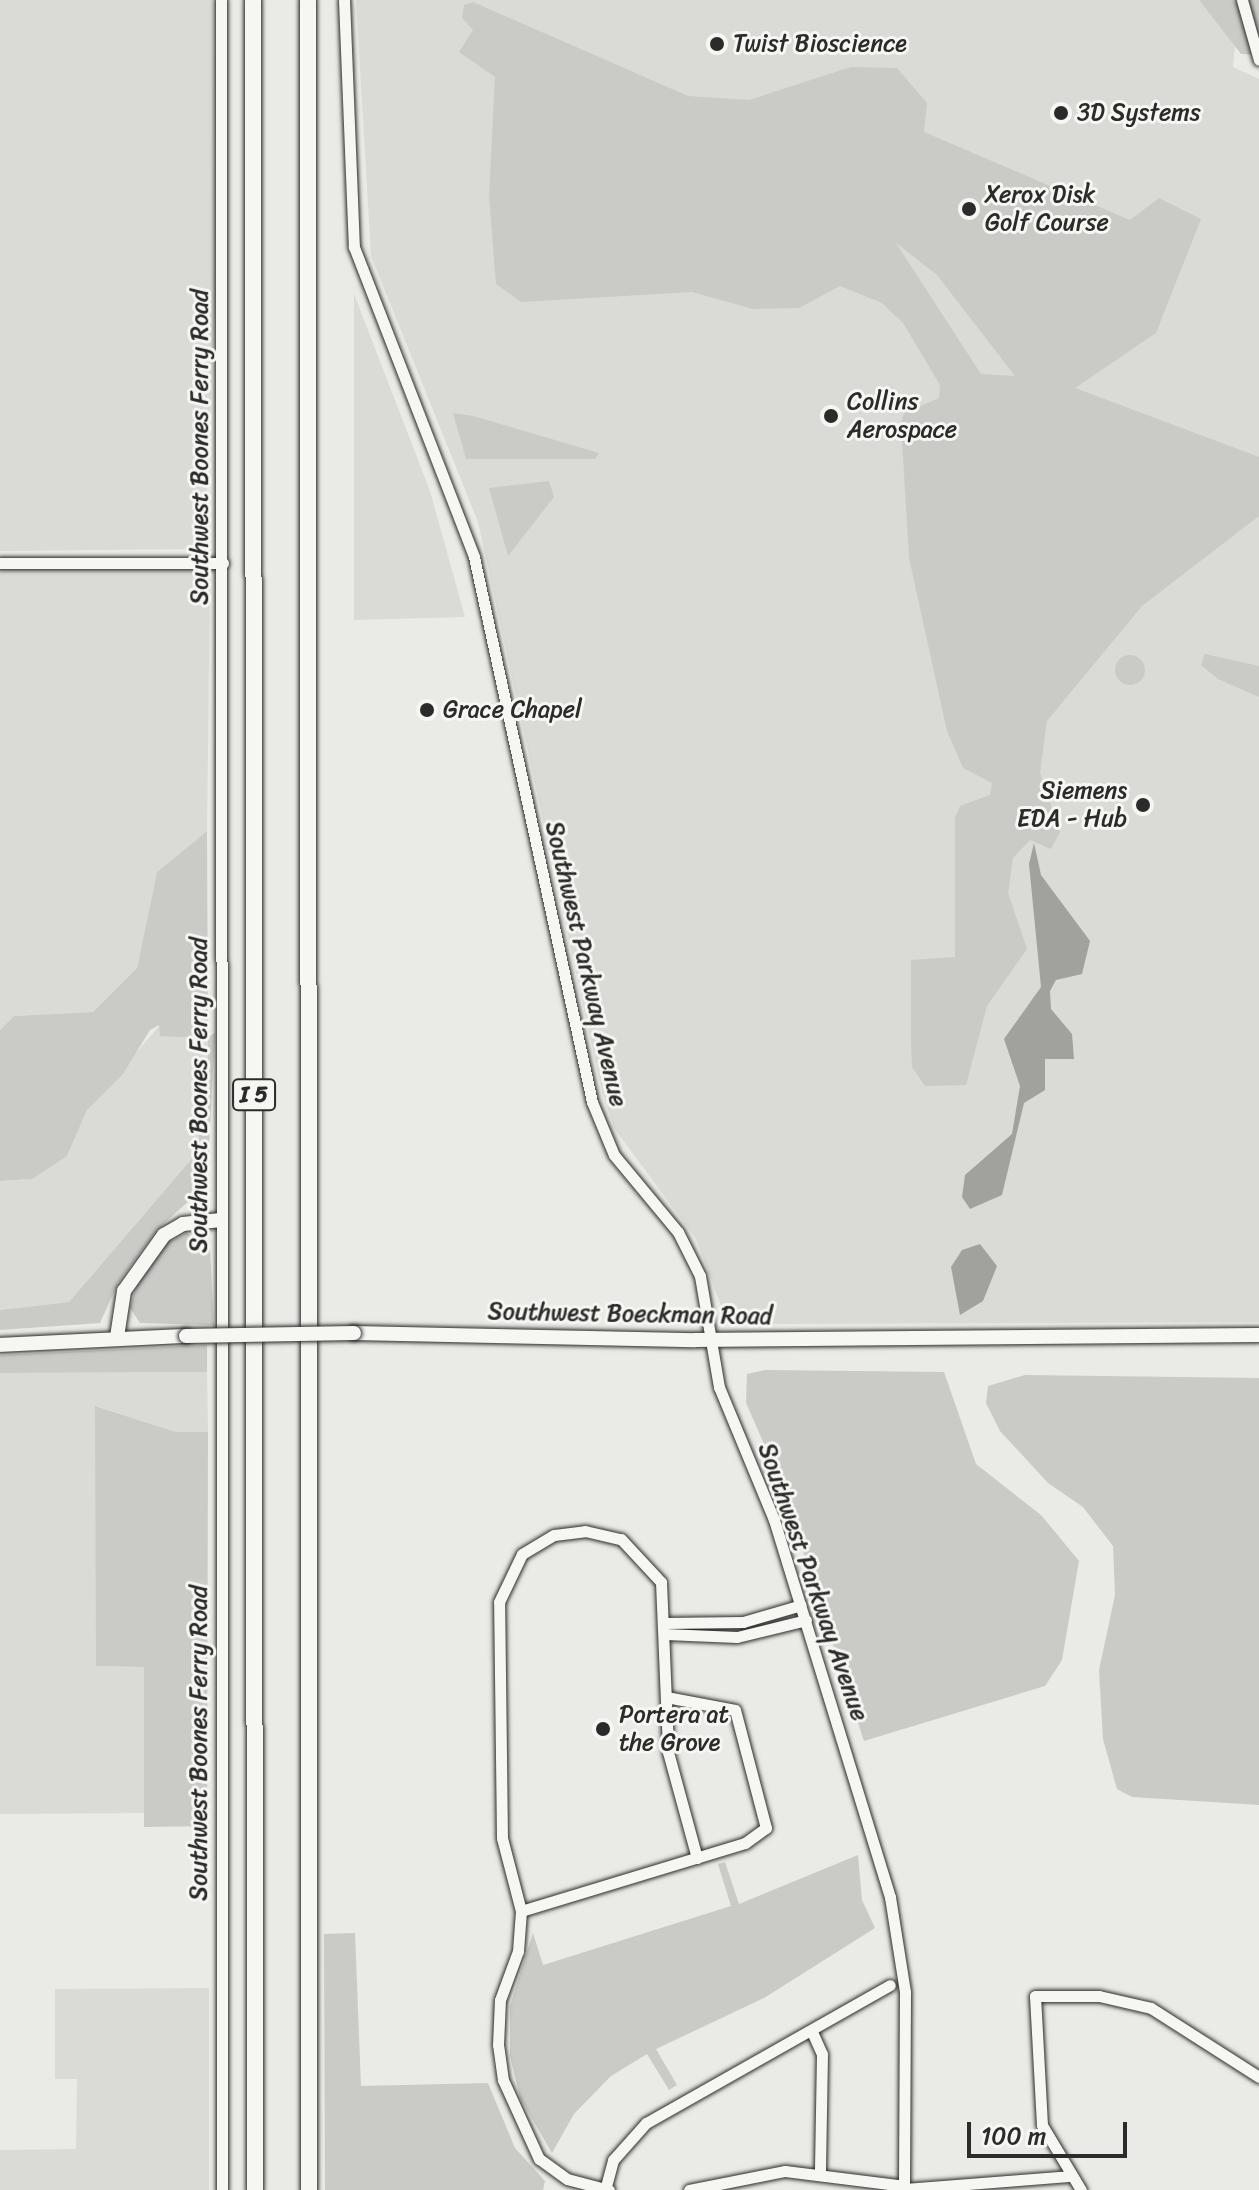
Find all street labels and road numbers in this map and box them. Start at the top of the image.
street label: Southwest Boones Ferry Road [186,289,214,605]
street label: Southwest Parkway Avenue [539,818,633,1110]
street label: Southwest Boones Ferry Road [185,937,213,1253]
road number: I 5 [232,1077,276,1113]
street label: Southwest Boeckman Road [487,1297,773,1331]
street label: Southwest Parkway Avenue [752,1439,874,1725]
street label: Southwest Boones Ferry Road [185,1585,213,1901]

